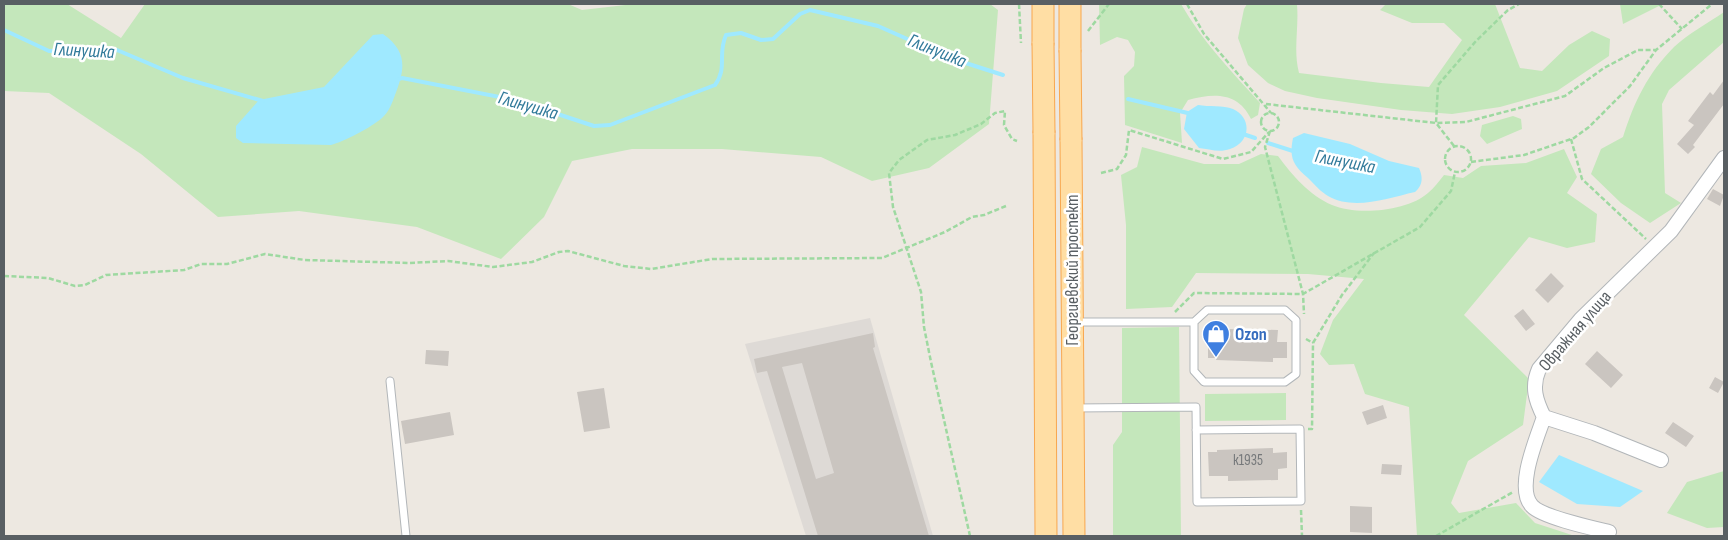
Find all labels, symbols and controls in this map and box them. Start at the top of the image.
water label: Глинушка [904,29,970,73]
water label: Глинушка [53,38,115,64]
water label: Глинушка [495,87,561,126]
water label: Глинушка [1313,145,1377,179]
street label: Георгиевский проспект [1062,194,1083,346]
street label: Овражная улица [1534,286,1616,376]
shop icon: Ozon [1201,319,1231,358]
place label: Ozon [1235,324,1267,345]
house number: к1935 [1233,451,1263,470]

